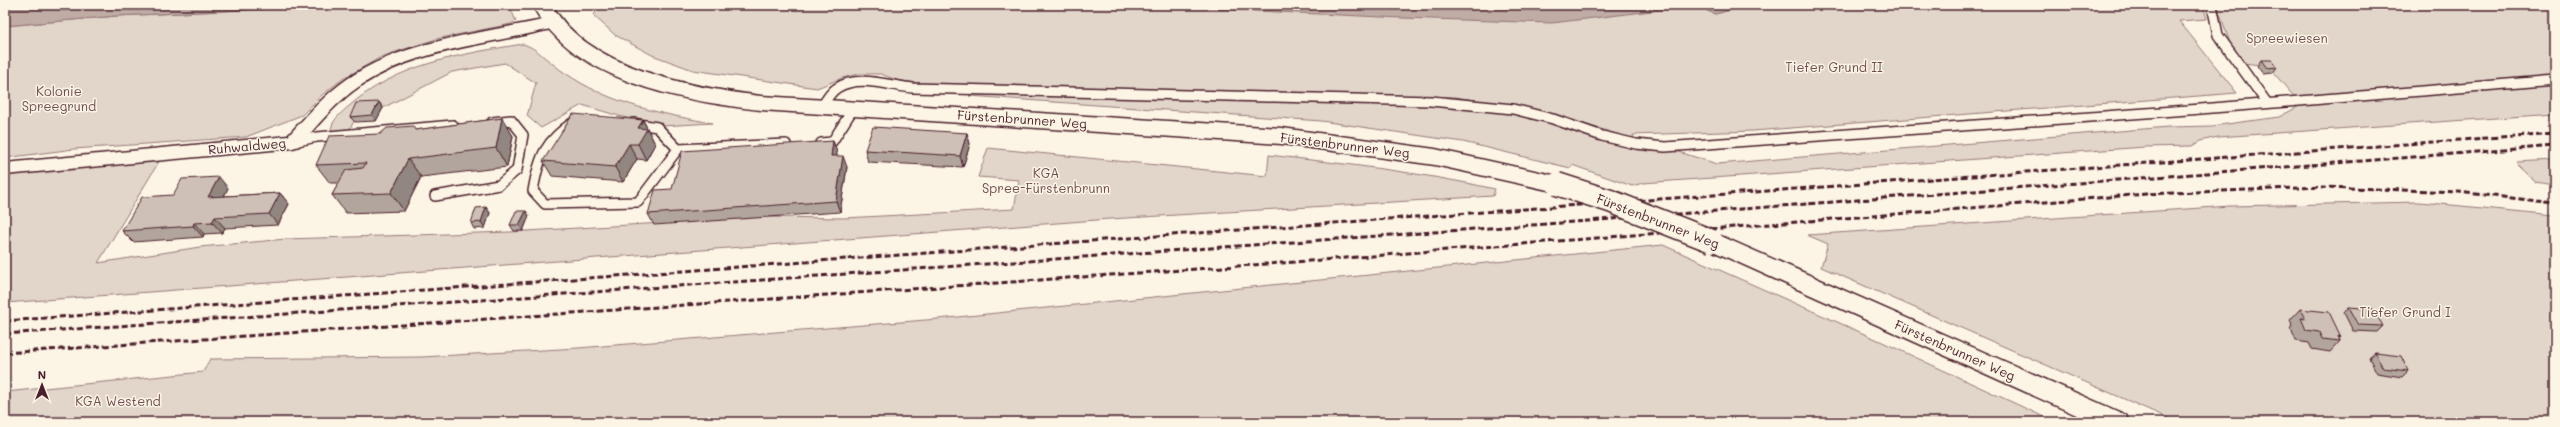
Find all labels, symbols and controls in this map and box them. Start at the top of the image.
park label: Spreewiesen [2246,29,2328,46]
park label: Tiefer Grund II [1785,58,1883,75]
park label: Kolonie Spreegrund [22,82,96,114]
street label: Fürstenbrunner Weg [956,105,1088,132]
street label: Fürstenbrunner Weg [1279,128,1411,161]
street label: Ruhwaldweg [207,134,287,157]
park label: KGA Spree-Fürstenbrunn [982,164,1110,196]
street label: Fürstenbrunner Weg [1594,189,1722,252]
park label: Tiefer Grund I [2359,303,2451,320]
street label: Fürstenbrunner Weg [1892,315,2018,384]
north arrow [22,365,62,405]
text: N [38,367,46,382]
park label: KGA Westend [75,392,161,409]

